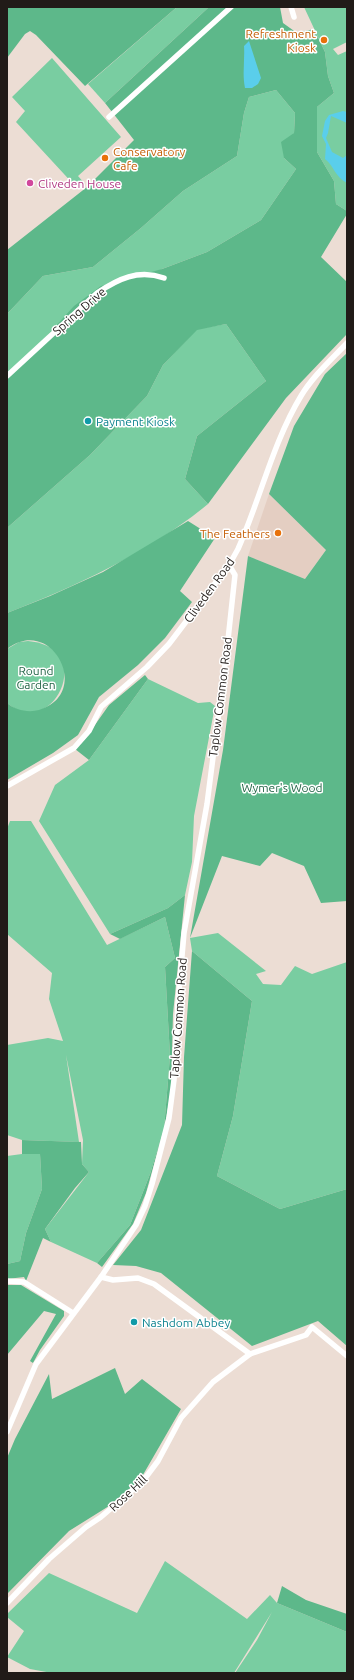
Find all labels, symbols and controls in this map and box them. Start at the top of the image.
place label: Refreshment Kiosk [246,27,316,54]
marker: Refreshment Kiosk [319,35,329,45]
place label: Conservatory Cafe [113,145,185,172]
marker: Conservatory Cafe [100,153,110,163]
place label: Cliveden House [38,177,121,190]
marker: Cliveden House [25,178,35,188]
street label: Spring Drive [50,285,108,337]
place label: Payment Kiosk [96,415,175,428]
marker: Payment Kiosk [83,416,93,426]
place label: The Feathers [200,527,270,540]
marker: The Feathers [273,528,283,538]
street label: Cliveden Road [181,555,237,625]
street label: Taplow Common Road [206,636,234,758]
park label: Round Garden [16,664,56,691]
park label: Wymer's Wood [241,781,323,794]
street label: Taplow Common Road [167,957,189,1079]
place label: Nashdom Abbey [142,1316,230,1329]
marker: Nashdom Abbey [129,1317,139,1327]
street label: Rose Hill [107,1472,149,1514]

